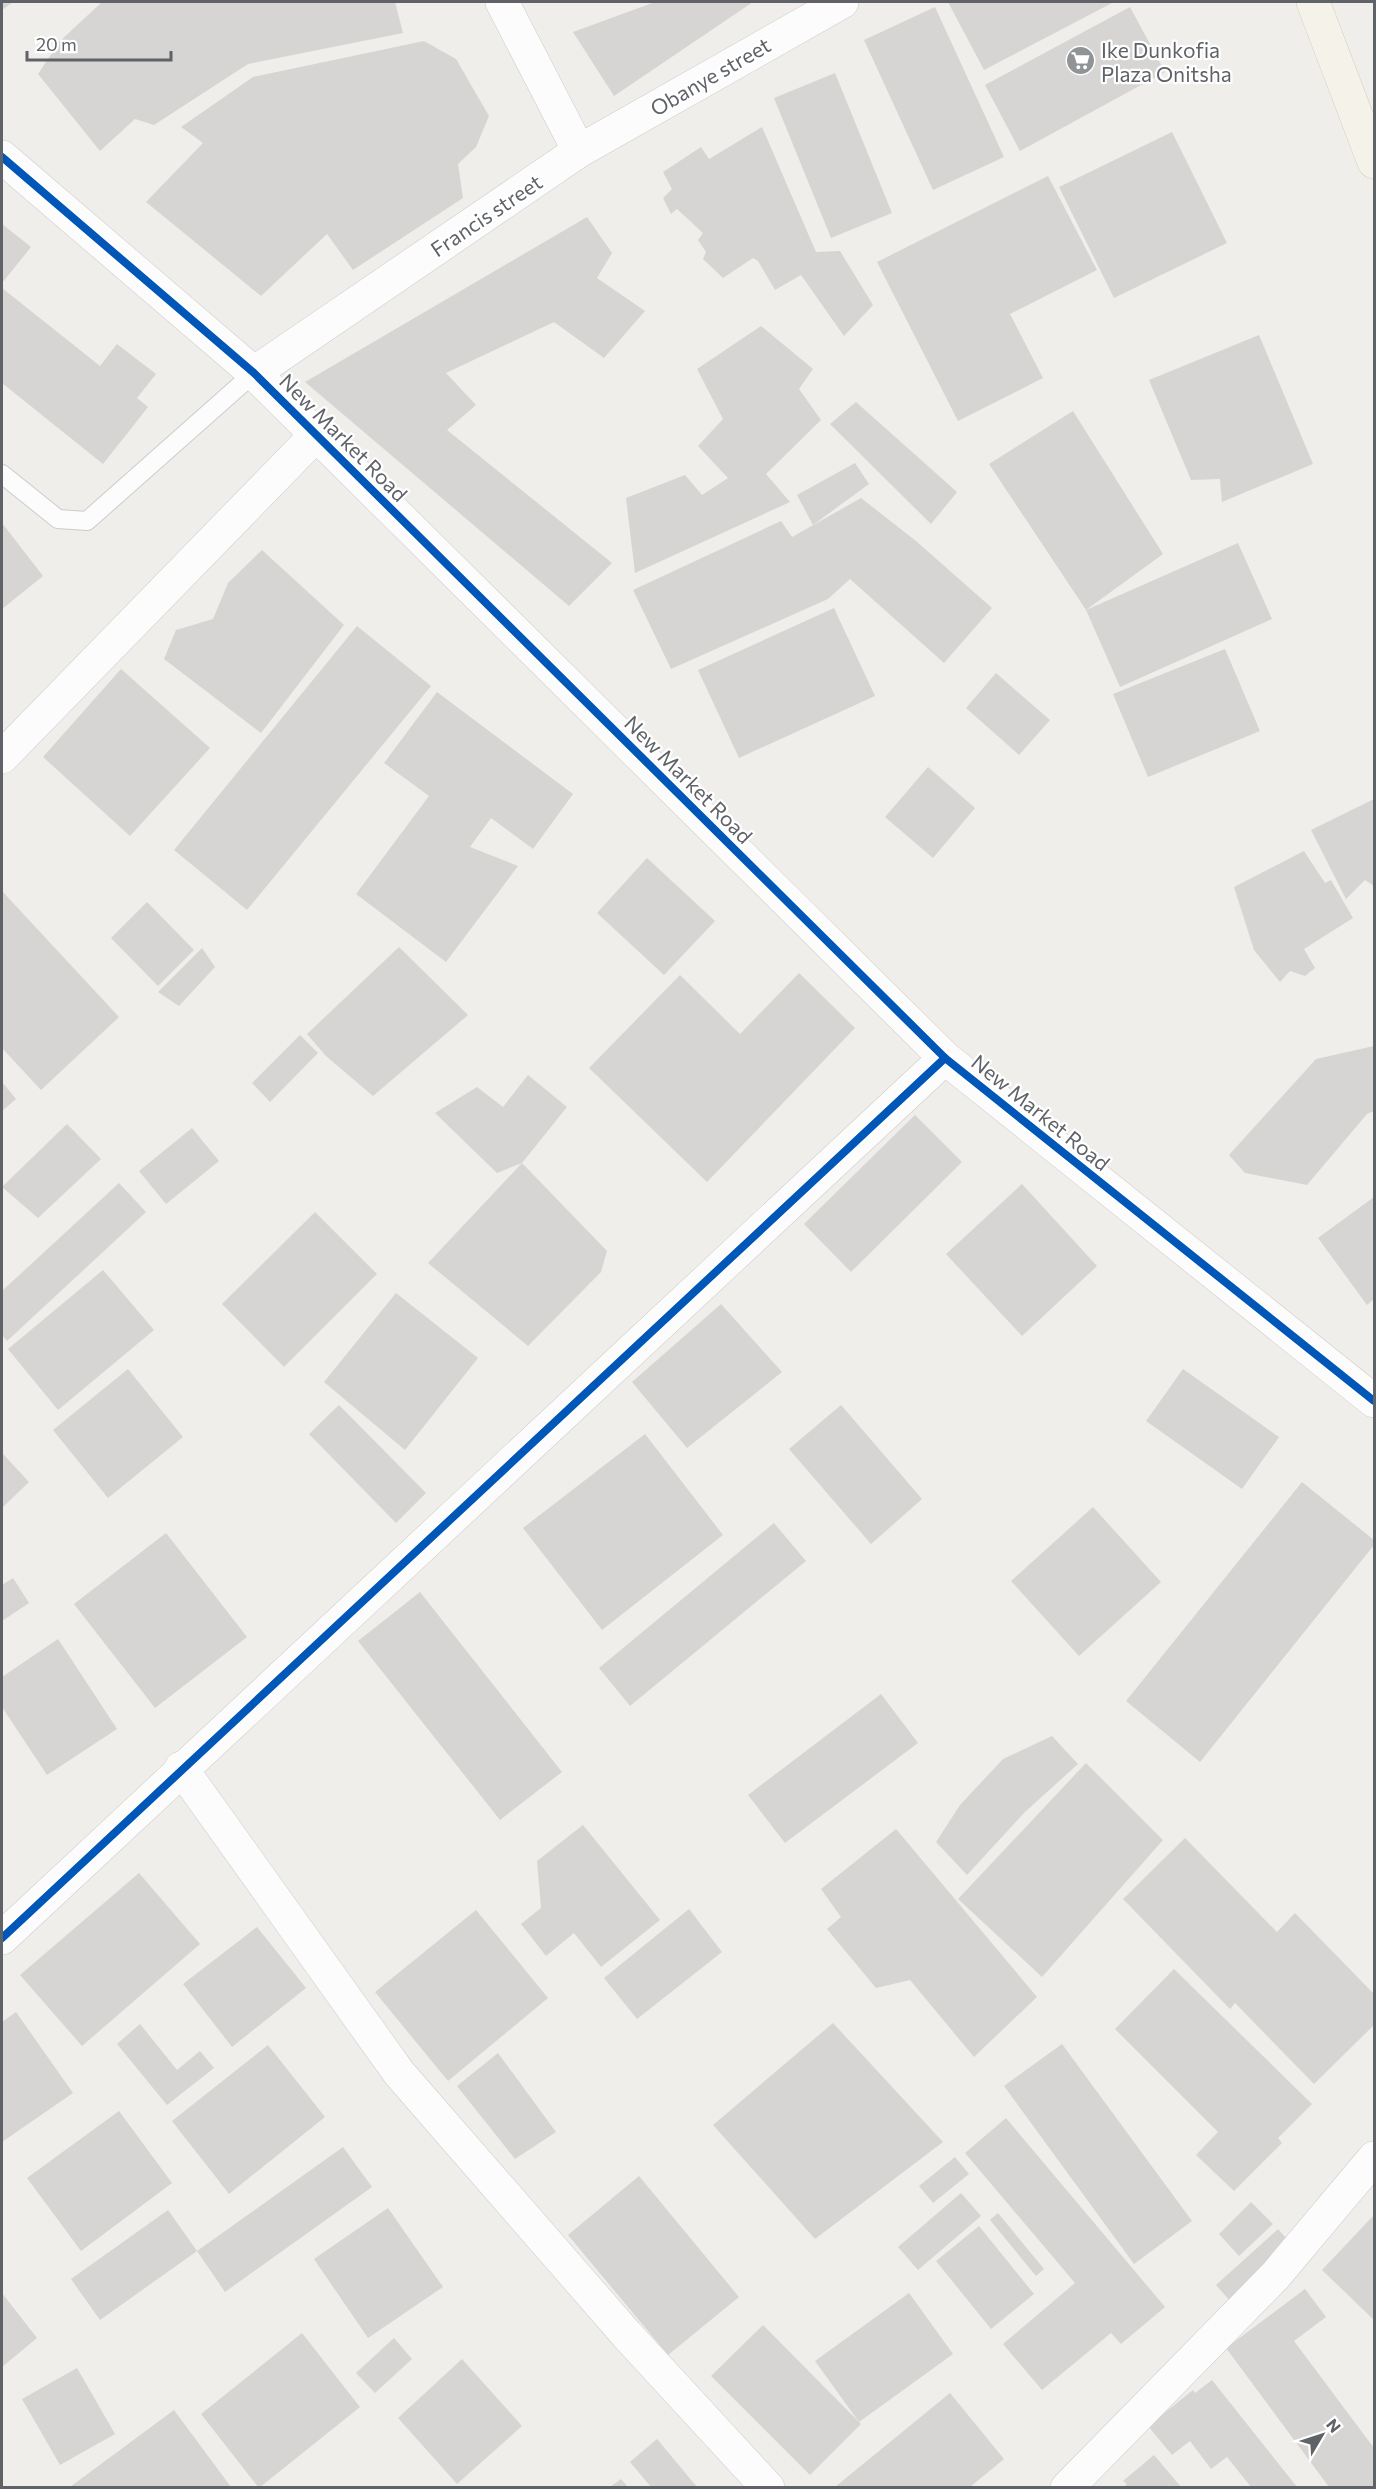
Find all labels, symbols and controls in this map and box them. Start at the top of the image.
scale bar [27,24,171,62]
street label: Obanye street [645,31,775,121]
text: 20 m [36,33,77,55]
place label: Ike Dunkofia Plaza Onitsha [1101,37,1232,86]
supermarket icon: Ike Dunkofia Plaza Onitsha [1064,45,1096,77]
street label: Francis street [426,169,546,261]
street label: New Market Road [275,368,413,506]
street label: New Market Road [620,710,758,848]
street label: New Market Road [967,1049,1115,1175]
north arrow [1292,2405,1352,2465]
text: N [1323,2415,1345,2436]

